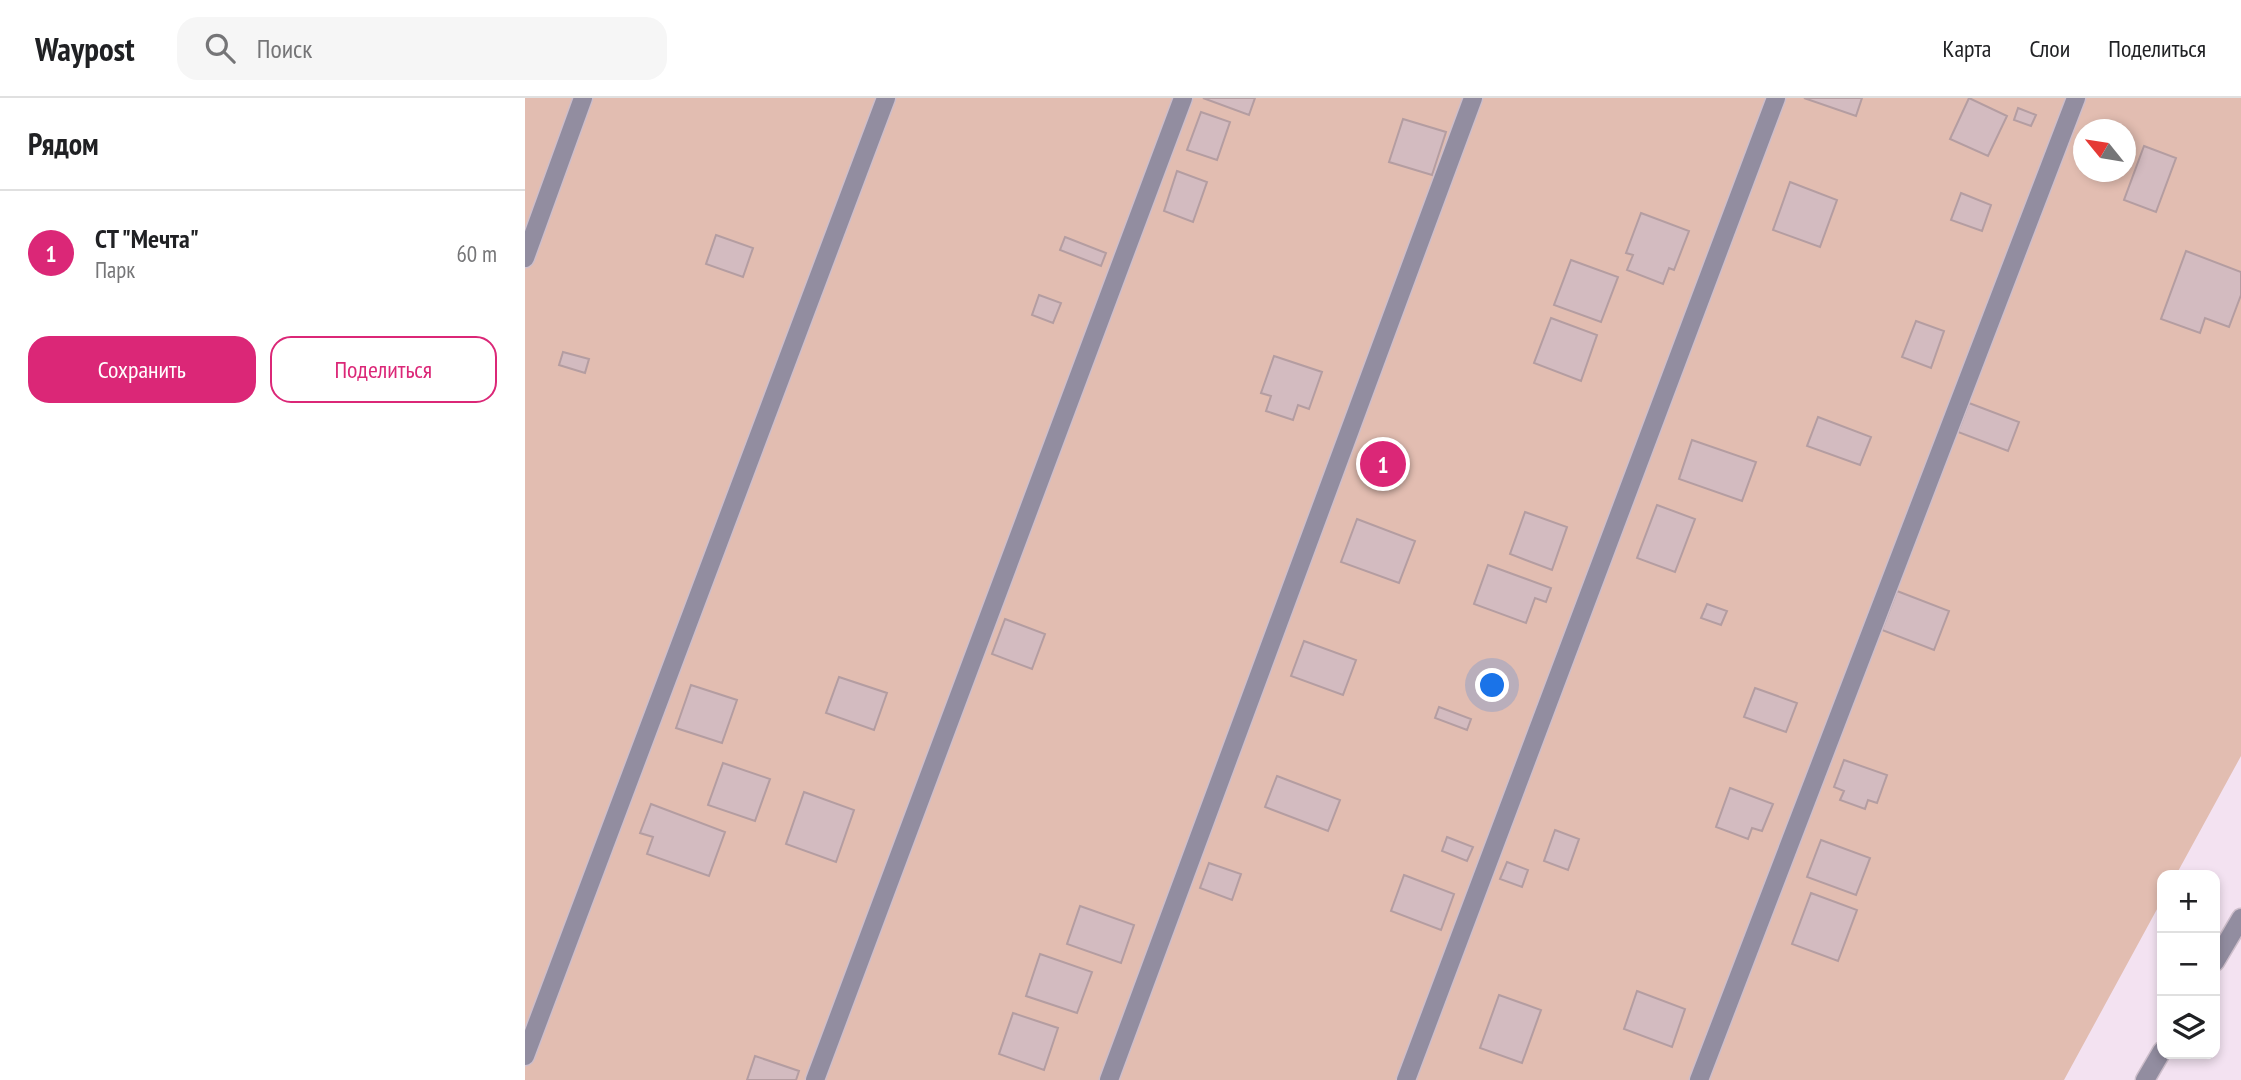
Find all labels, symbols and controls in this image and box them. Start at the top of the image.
search box [177,17,667,80]
text: Waypost [35,27,135,70]
icon: search [201,29,239,67]
text: Поиск [257,32,312,65]
text: Карта [1943,33,1991,64]
text: Слои [2029,33,2070,64]
text: Поделиться [2108,33,2206,64]
north arrow [2073,119,2136,182]
text: Рядом [28,124,99,163]
text: СТ "Мечта" [95,222,199,255]
text: 1 [46,239,57,268]
text: 60 m [456,239,497,268]
text: Парк [95,255,135,284]
button: Сохранить [28,336,256,403]
button: Поделиться [270,336,497,403]
pin: 1 [1360,438,1406,490]
your location [1475,668,1509,702]
map controls [2157,870,2220,1059]
button: + [2157,870,2220,933]
button: − [2157,933,2220,996]
button: layers [2157,996,2220,1059]

